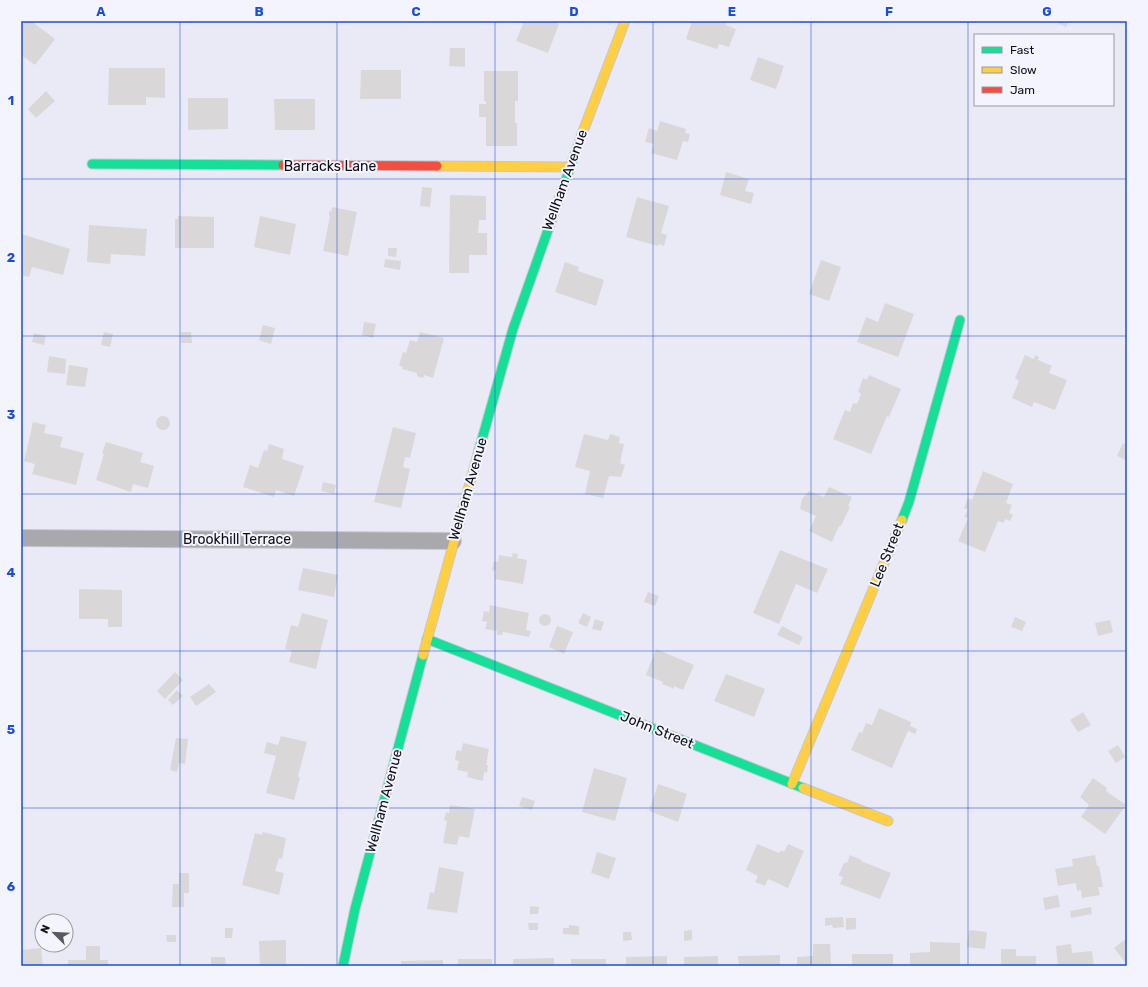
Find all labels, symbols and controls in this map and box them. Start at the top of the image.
text: A [96,4,106,19]
text: B [254,4,264,19]
text: C [411,4,421,19]
text: D [569,4,579,19]
text: E [728,4,736,19]
text: F [885,4,893,19]
text: G [1042,4,1052,19]
legend [974,34,1114,106]
text: Fast [1010,43,1034,57]
text: Slow [1010,63,1037,77]
text: Jam [1010,83,1035,97]
text: 1 [8,93,14,108]
street label: Wellham Avenue [539,127,591,233]
street label: Barracks Lane [284,158,376,175]
text: 2 [7,250,15,265]
text: 3 [7,407,16,422]
street label: Wellham Avenue [445,435,491,542]
street label: Lee Street [867,520,908,589]
street label: Brookhill Terrace [183,531,291,548]
text: 4 [7,565,16,580]
street label: John Street [618,708,697,753]
text: 5 [7,722,15,737]
street label: Wellham Avenue [362,747,406,855]
text: 6 [7,879,16,894]
north arrow [34,913,74,953]
text: N [38,923,53,935]

